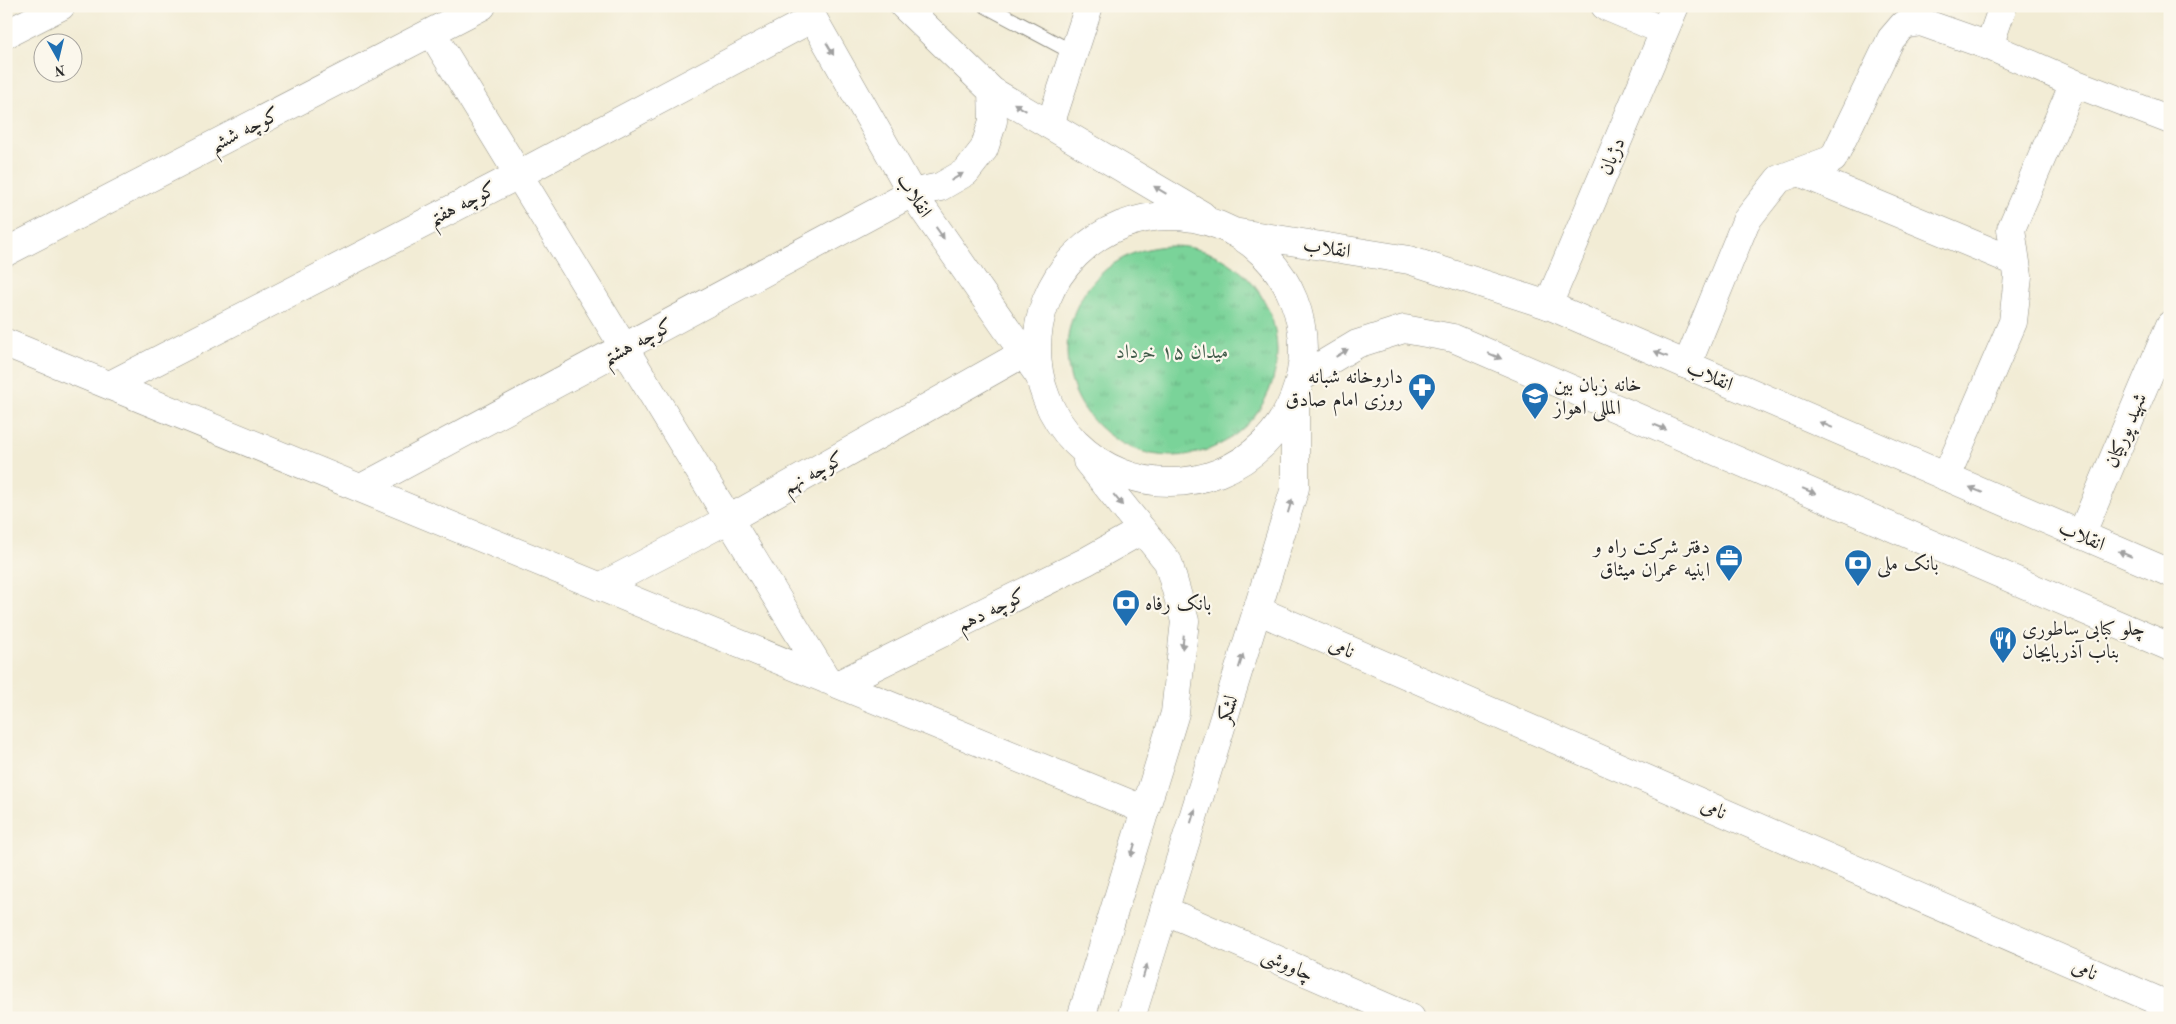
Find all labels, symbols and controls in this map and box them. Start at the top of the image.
north arrow [32,32,82,82]
one-way arrow [826,41,834,56]
text: N [53,62,66,78]
one-way arrow [1013,103,1026,112]
street label: کوچه ششم [206,104,287,164]
street label: دژبان [1596,135,1630,178]
street label: انقلاب [891,170,935,222]
one-way arrow [951,173,964,182]
street label: کوچه هفتم [425,178,504,237]
one-way arrow [1153,186,1166,195]
one-way arrow [935,226,945,240]
street label: انقلاب [1301,235,1352,264]
street label: کوچه هشتم [599,315,680,377]
park label: میدان ۱۵ خرداد [1116,343,1228,363]
one-way arrow [1335,348,1348,357]
one-way arrow [1654,349,1668,357]
one-way arrow [1488,352,1503,360]
street label: انقلاب [1683,358,1735,396]
place label: داروخانه شبانه روزی امام صادق [1286,368,1403,417]
pharmacy icon: داروخانه شبانه روزی امام صادق [1407,372,1437,411]
place label: خانه زبان بین المللی اهواز [1552,376,1642,422]
school or university icon: خانه زبان بین المللی اهواز [1520,381,1550,420]
street label: شهید پورکیان [2102,390,2154,472]
one-way arrow [1819,421,1834,429]
one-way arrow [1653,424,1667,432]
street label: کوچه نهم [780,448,851,505]
one-way arrow [1969,485,1983,493]
one-way arrow [1802,488,1816,496]
one-way arrow [1113,493,1124,506]
one-way arrow [1286,498,1294,513]
street label: انقلاب [2055,518,2107,556]
place label: دفتر شرکت راه و ابنیه عمران میثاق [1592,537,1710,582]
office icon: دفتر شرکت راه و ابنیه عمران میثاق [1714,543,1744,582]
bank icon: بانک ملی [1843,548,1873,587]
one-way arrow [2118,549,2132,557]
place label: بانک ملی [1877,553,1938,578]
street label: کوچه دهم [954,585,1033,642]
bank icon: بانک رفاه [1111,588,1141,627]
place label: بانک رفاه [1145,593,1211,615]
place label: چلو کبابی ساطوری بناب آذربایجان [2022,620,2145,664]
restaurant icon: چلو کبابی ساطوری بناب آذربایجان [1988,625,2018,664]
one-way arrow [1179,634,1187,650]
street label: نامی [1326,635,1357,663]
one-way arrow [1238,653,1246,668]
street label: لشکر [1214,693,1244,728]
street label: نامی [1698,796,1729,824]
one-way arrow [1190,808,1198,823]
one-way arrow [1128,843,1136,858]
street label: چاووشی [1257,946,1316,989]
street label: نامی [2069,957,2100,985]
one-way arrow [1142,964,1150,979]

